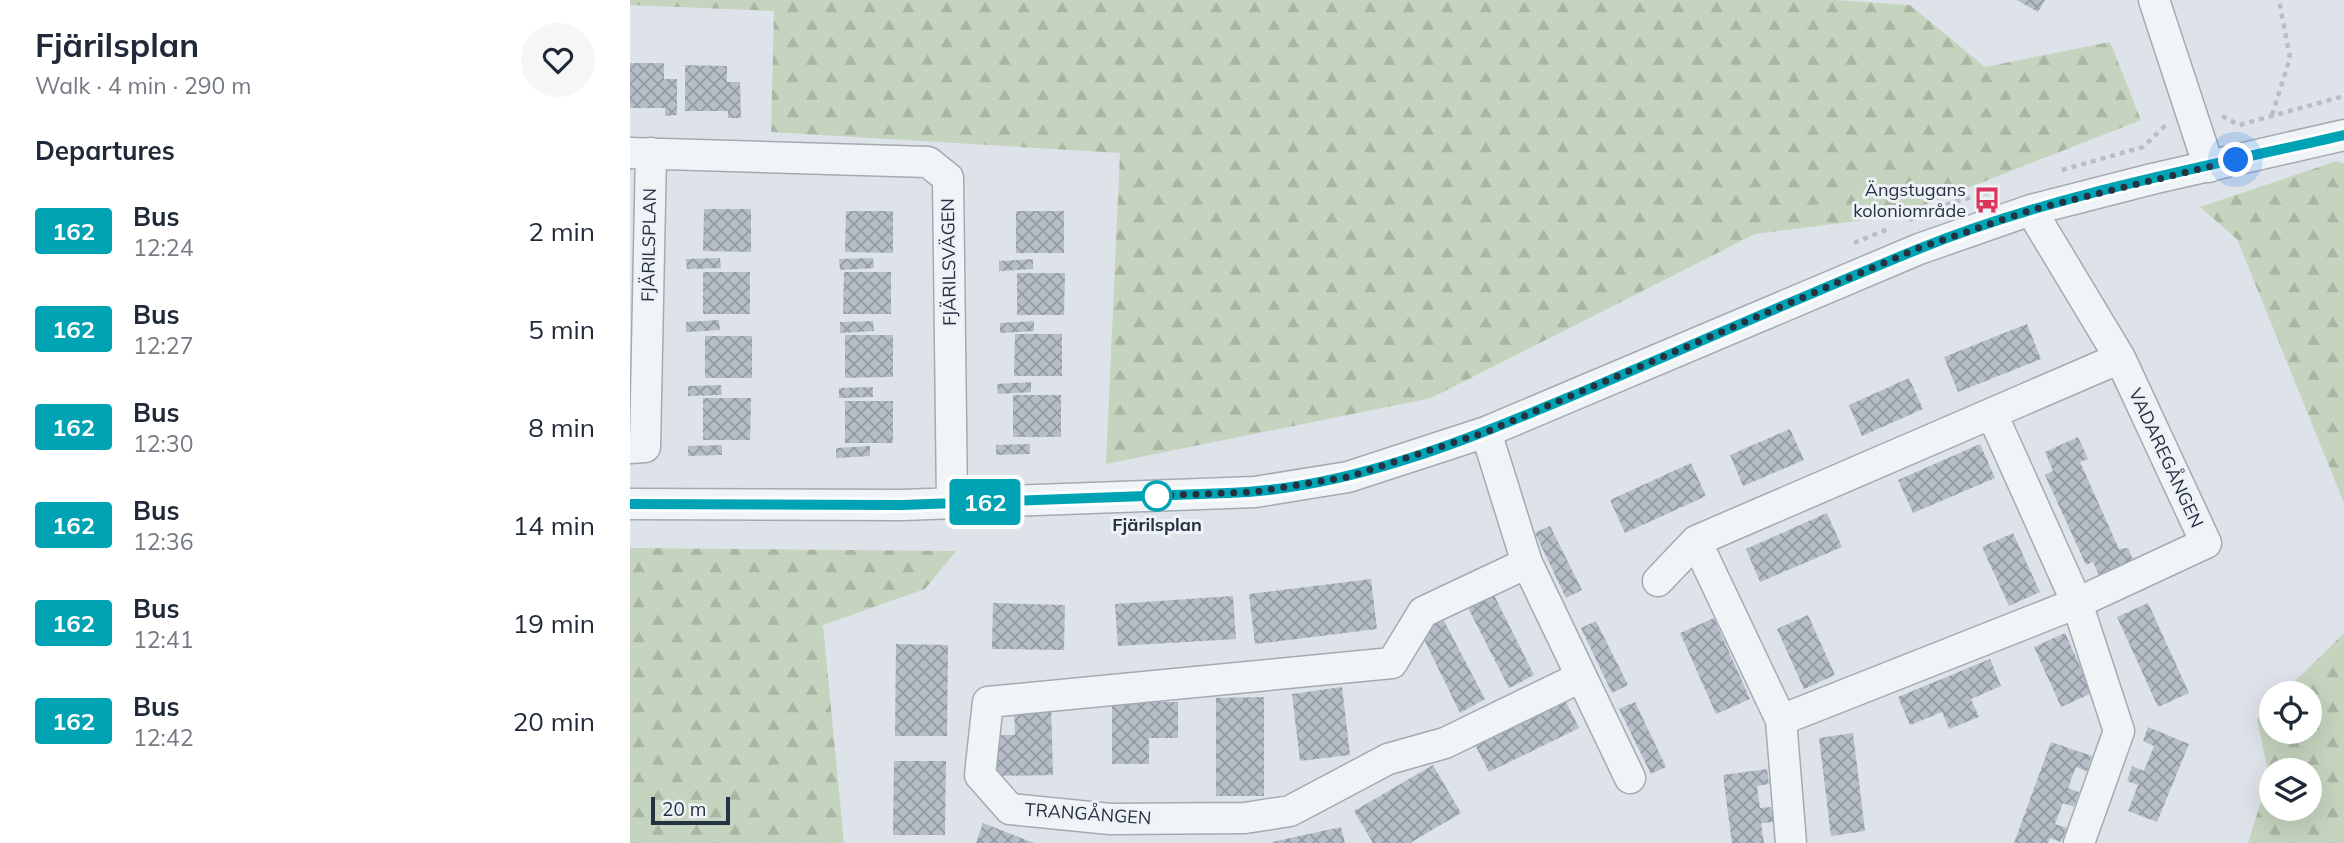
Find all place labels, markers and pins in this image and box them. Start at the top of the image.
place label: Ängstugans koloniområde [1853,178,1966,222]
bus stop icon: Ängstugans koloniområde [1972,185,2002,215]
marker: Fjärilsplan [1142,481,1172,511]
place label: Fjärilsplan [1112,513,1202,536]

